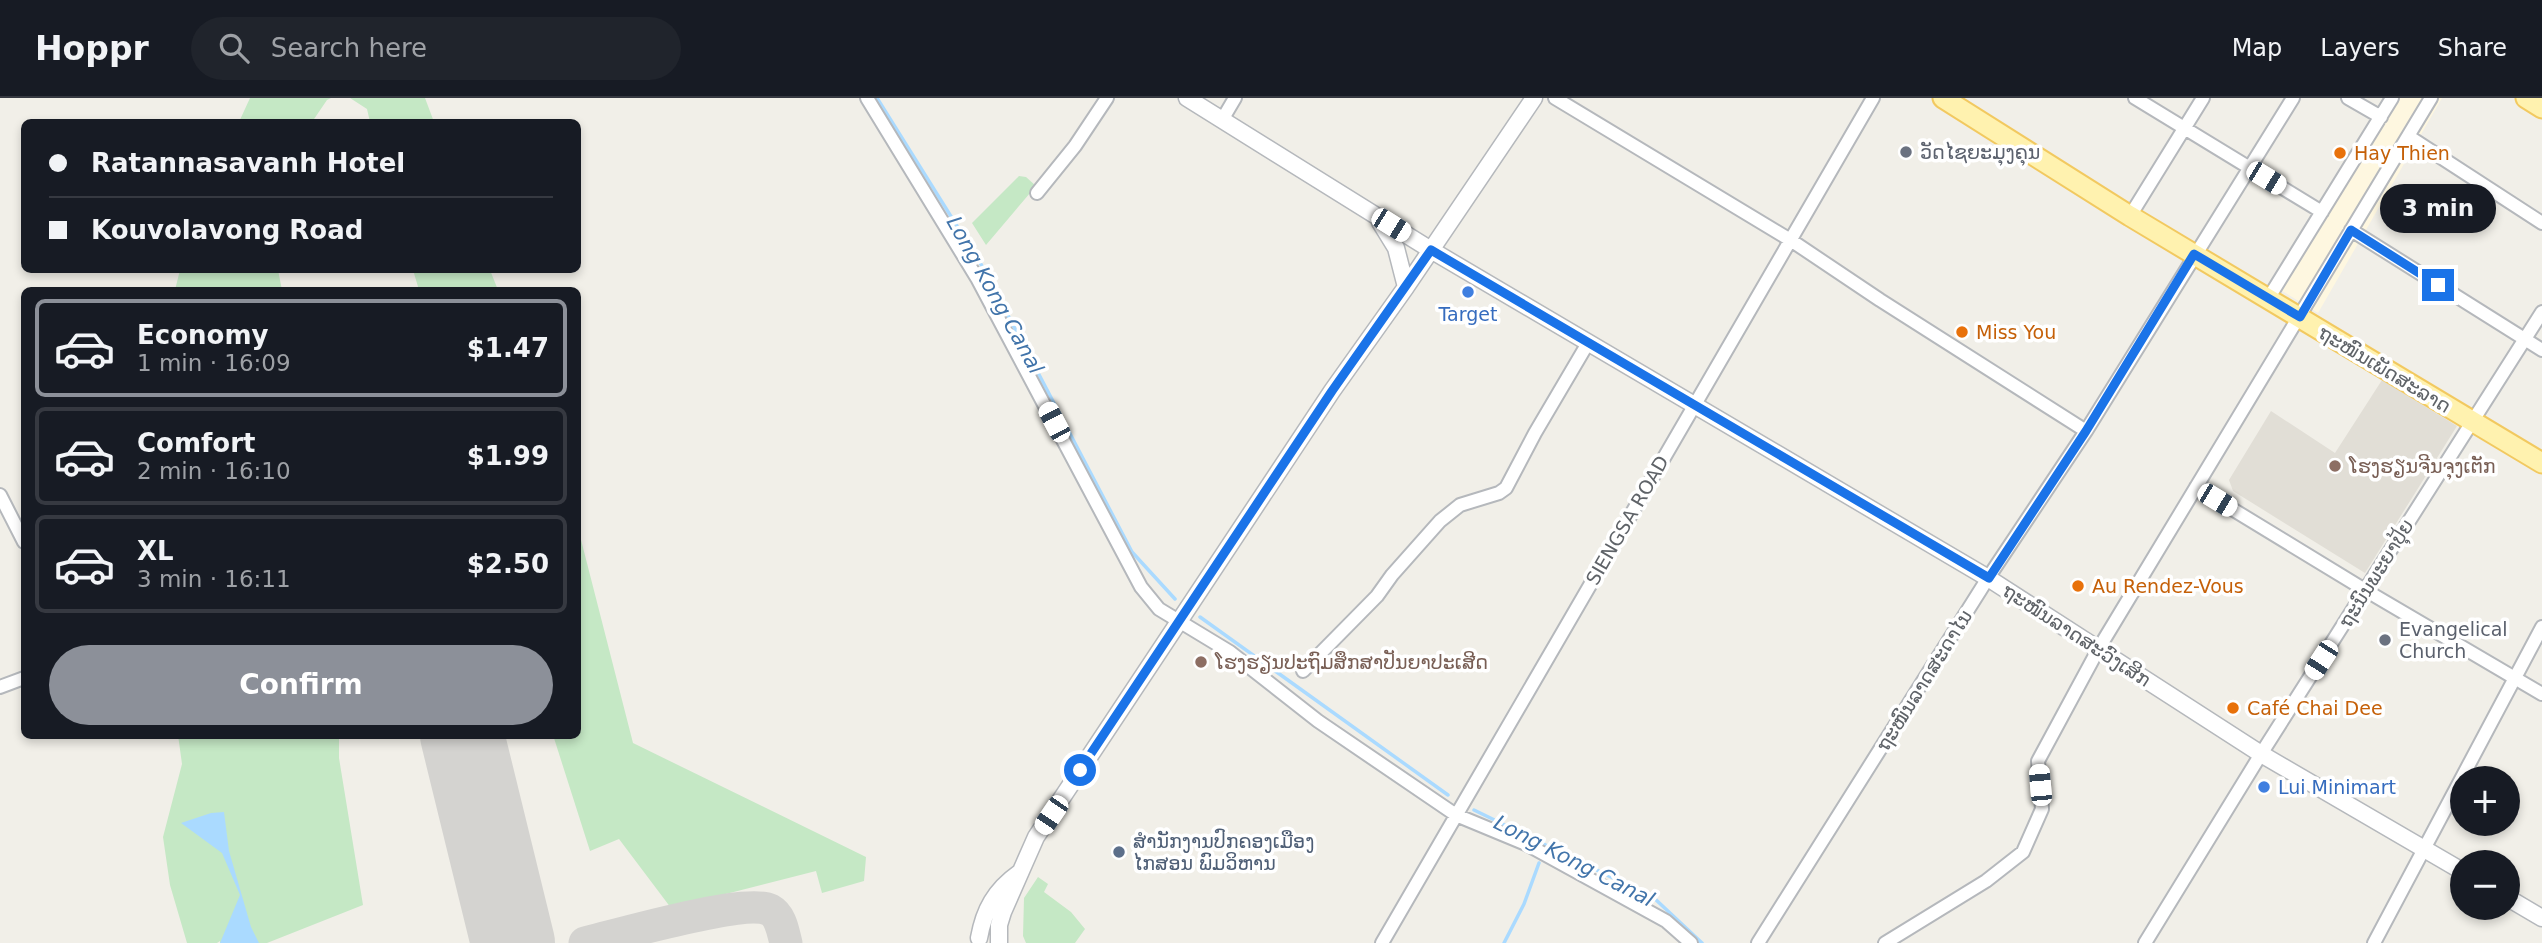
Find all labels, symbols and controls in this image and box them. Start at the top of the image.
search box [191,17,681,80]
text: Hoppr [35,29,149,68]
icon: search [215,29,253,67]
text: Search here [271,33,427,63]
text: Map [2232,34,2282,62]
text: Layers [2320,34,2400,62]
text: Share [2438,34,2507,62]
place label: ວັດໄຊຍະມຸງຄຸນ [1920,141,2040,166]
place label: Hay Thien [2354,142,2450,164]
marker: ວັດໄຊຍະມຸງຄຸນ [1898,144,1914,160]
marker: Hay Thien [2332,145,2348,161]
text: Ratannasavanh Hotel [91,148,405,178]
car [2243,158,2290,198]
callout: 3 min [2380,184,2496,232]
text: 3 min [2402,195,2474,221]
car [1368,205,1415,245]
water label: Long Kong Canal [942,212,1048,378]
text: Kouvolavong Road [91,215,363,245]
route end [2422,269,2454,301]
marker: Target [1460,284,1476,300]
place label: Target [1438,303,1497,325]
icon: car [53,317,116,380]
text: Economy [137,320,268,350]
street label: ຖະໜົນເພັດສະລາດ [2314,320,2455,418]
place label: Miss You [1976,321,2056,343]
marker: Miss You [1954,324,1970,340]
text: $1.47 [467,333,549,363]
text: 1 min · 16:09 [137,350,291,376]
car [1035,399,1074,445]
icon: car [53,425,116,488]
text: Comfort [137,428,255,458]
text: $1.99 [467,441,549,471]
street label: SIENGSA ROAD [1581,451,1673,589]
place label: ໂຮງຮຽນຈີນຈຸງເຕັກ [2348,453,2496,480]
text: 2 min · 16:10 [137,458,291,484]
marker: ໂຮງຮຽນຈີນຈຸງເຕັກ [2327,458,2343,474]
car [2194,480,2241,520]
street label: ຖະນົນພະຍາປຸ້ຍ [2333,515,2420,633]
icon: car [53,533,116,596]
text: XL [137,536,174,566]
text: $2.50 [467,549,549,579]
text: 3 min · 16:11 [137,566,291,592]
place label: Au Rendez-Vous [2092,575,2244,597]
street label: ຖະໜົນລາດສະວົງເສິກ [1998,577,2156,692]
marker: Au Rendez-Vous [2070,578,2086,594]
street label: ຖະໜົນລາດສະດາໄນ [1871,605,1977,756]
place label: Evangelical Church [2399,618,2508,662]
marker: Evangelical Church [2377,632,2393,648]
car [2301,637,2342,683]
button: Confirm [49,645,553,725]
place label: ໂຮງຮຽນປະຖົມສຶກສາປັນຍາປະເສີດ [1214,649,1488,674]
marker: ໂຮງຮຽນປະຖົມສຶກສາປັນຍາປະເສີດ [1193,654,1209,670]
place label: Café Chai Dee [2247,697,2383,719]
marker: Café Chai Dee [2225,700,2241,716]
route start [1064,754,1096,786]
car [2028,763,2053,807]
map controls [2450,766,2520,920]
button: + [2450,766,2520,836]
place label: Lui Minimart [2278,776,2396,798]
marker: Lui Minimart [2256,779,2272,795]
car [1031,792,1072,838]
water label: Long Kong Canal [1490,810,1658,912]
place label: ສຳນັກງານປົກຄອງເມືອງ ໄກສອນ ພົມວິຫານ [1133,828,1314,874]
marker: ສຳນັກງານປົກຄອງເມືອງ ໄກສອນ ພົມວິຫານ [1111,844,1127,860]
button: − [2450,850,2520,920]

